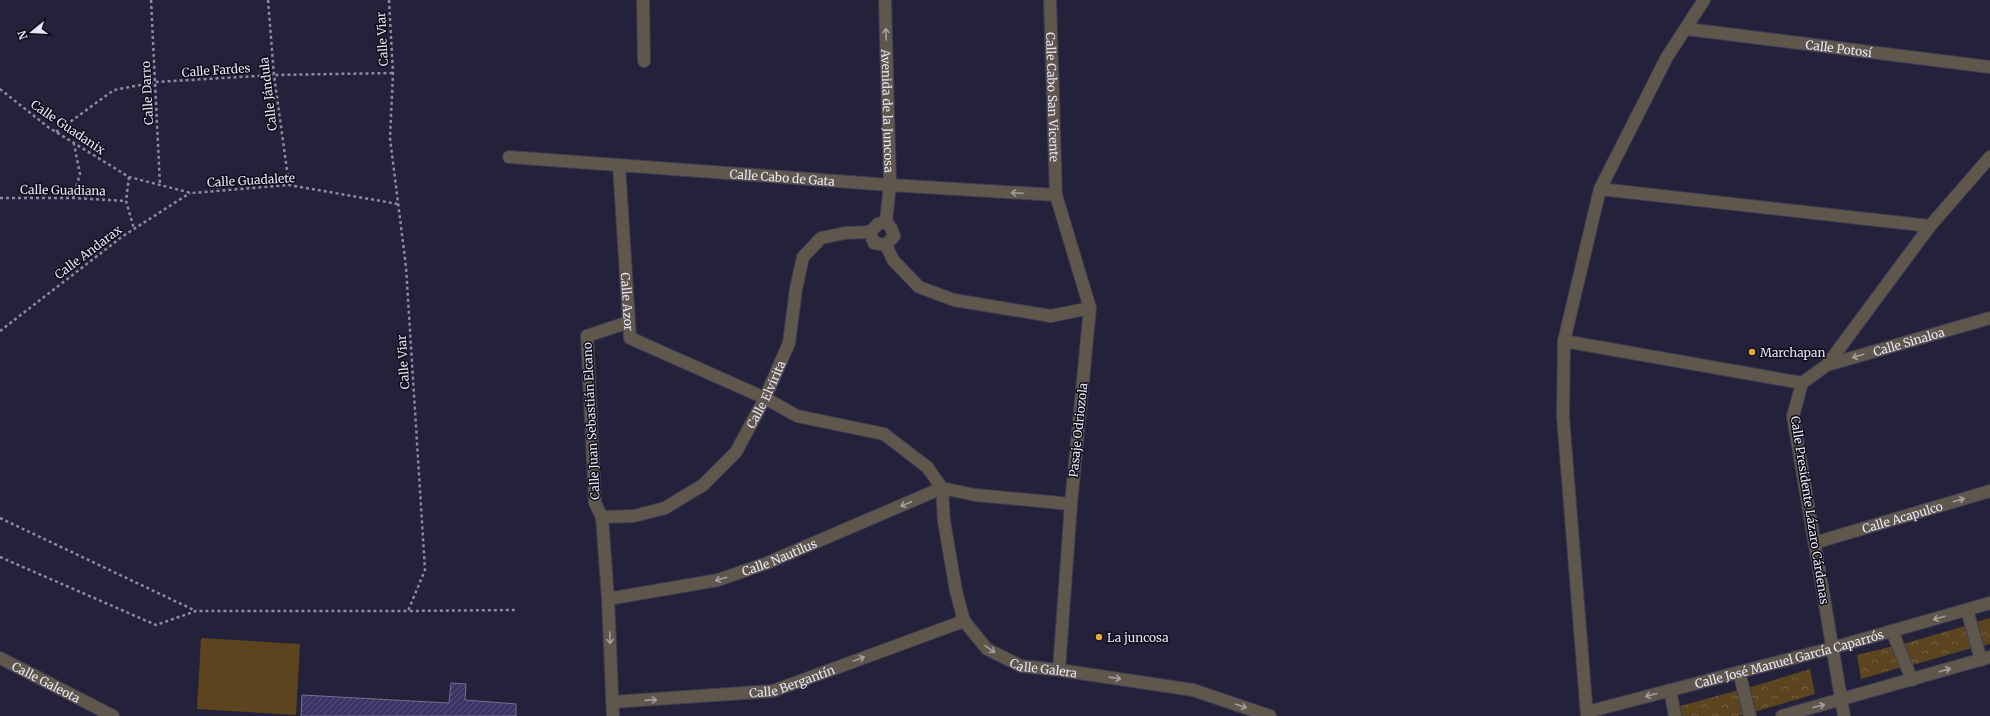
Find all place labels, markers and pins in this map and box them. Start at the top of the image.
place label: Marchapan [1760,345,1825,360]
marker: Marchapan [1747,347,1757,357]
place label: La juncosa [1107,630,1169,645]
marker: La juncosa [1094,632,1104,642]

